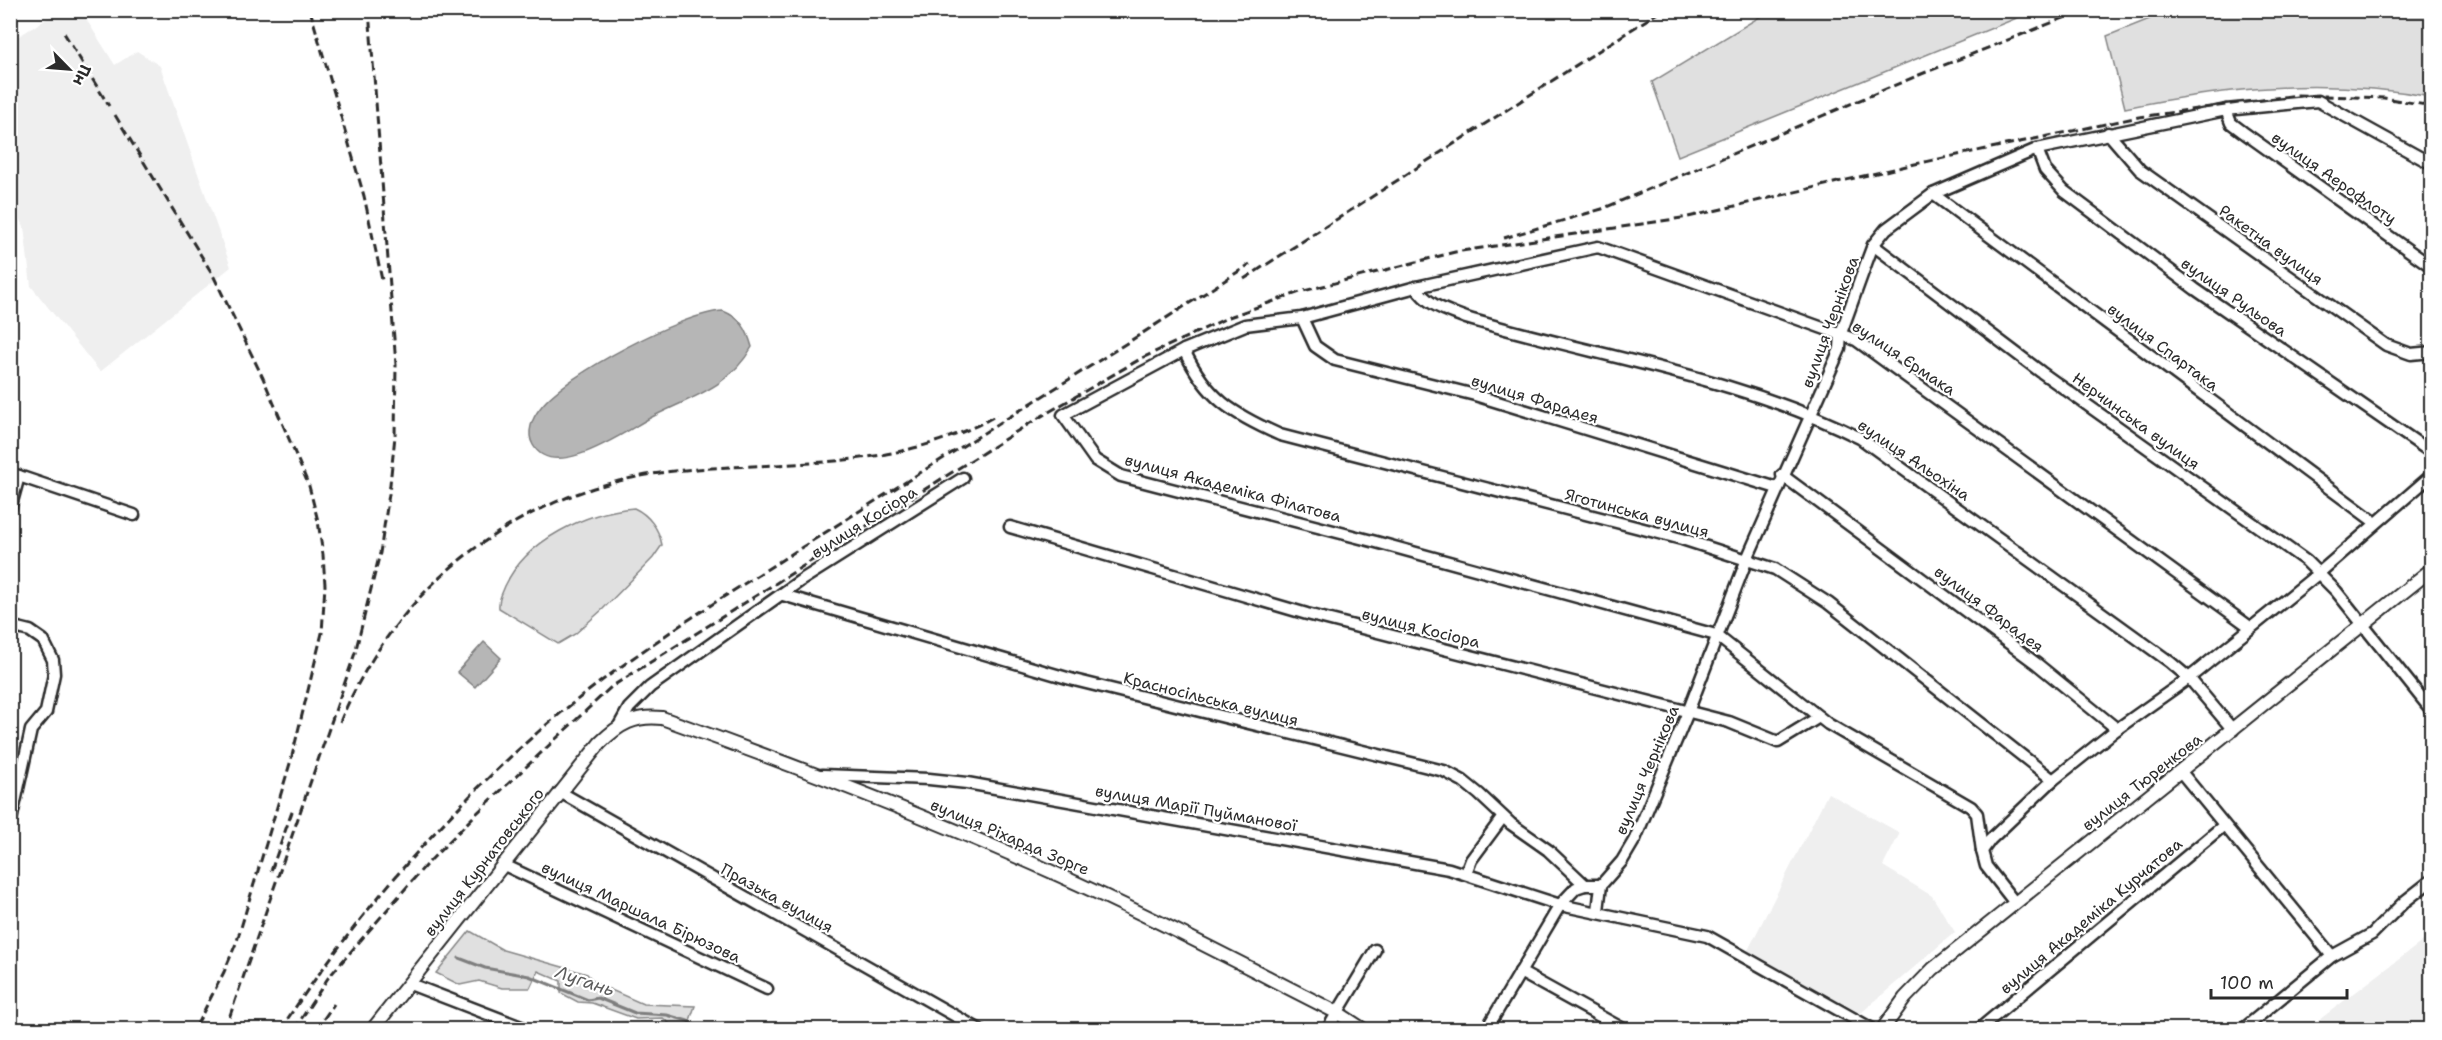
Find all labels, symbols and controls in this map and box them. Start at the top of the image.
north arrow [39,39,99,99]
text: Пн [68,61,96,89]
street label: вулиця Аерофлоту [2267,127,2401,229]
street label: Ракетна вулиця [2215,200,2327,290]
street label: вулиця Чернікова [1796,253,1864,391]
street label: вулиця Рульова [2177,253,2291,341]
street label: вулиця Спартака [2103,298,2223,396]
street label: вулиця Єрмака [1848,316,1960,400]
street label: Нерчинська вулиця [2068,368,2204,474]
street label: вулиця Фарадея [1469,370,1601,428]
street label: вулиця Альохіна [1854,415,1974,505]
street label: вулиця Академіка Філатова [1122,449,1344,527]
street label: вулиця Косіора [807,481,921,563]
street label: Яготинська вулиця [1563,484,1711,542]
street label: вулиця Фарадея [1930,561,2048,657]
street label: вулиця Косіора [1360,603,1482,653]
street label: Красносільська вулиця [1121,667,1301,731]
street label: вулиця Чернікова [1610,702,1684,838]
street label: вулиця Тюренкова [2078,729,2206,835]
street label: вулиця Марії Пуйманової [1094,780,1299,836]
street label: вулиця Курнатовського [419,783,549,941]
street label: вулиця Ріхарда Зорге [927,794,1093,880]
street label: вулиця Академіка Курчатова [1995,833,2187,999]
street label: вулиця Маршала Бірюзова [538,857,744,967]
street label: Празька вулиця [717,858,837,938]
water label: Лугань [551,959,618,1002]
scale bar [2211,962,2348,1000]
text: 100 m [2220,971,2274,995]

